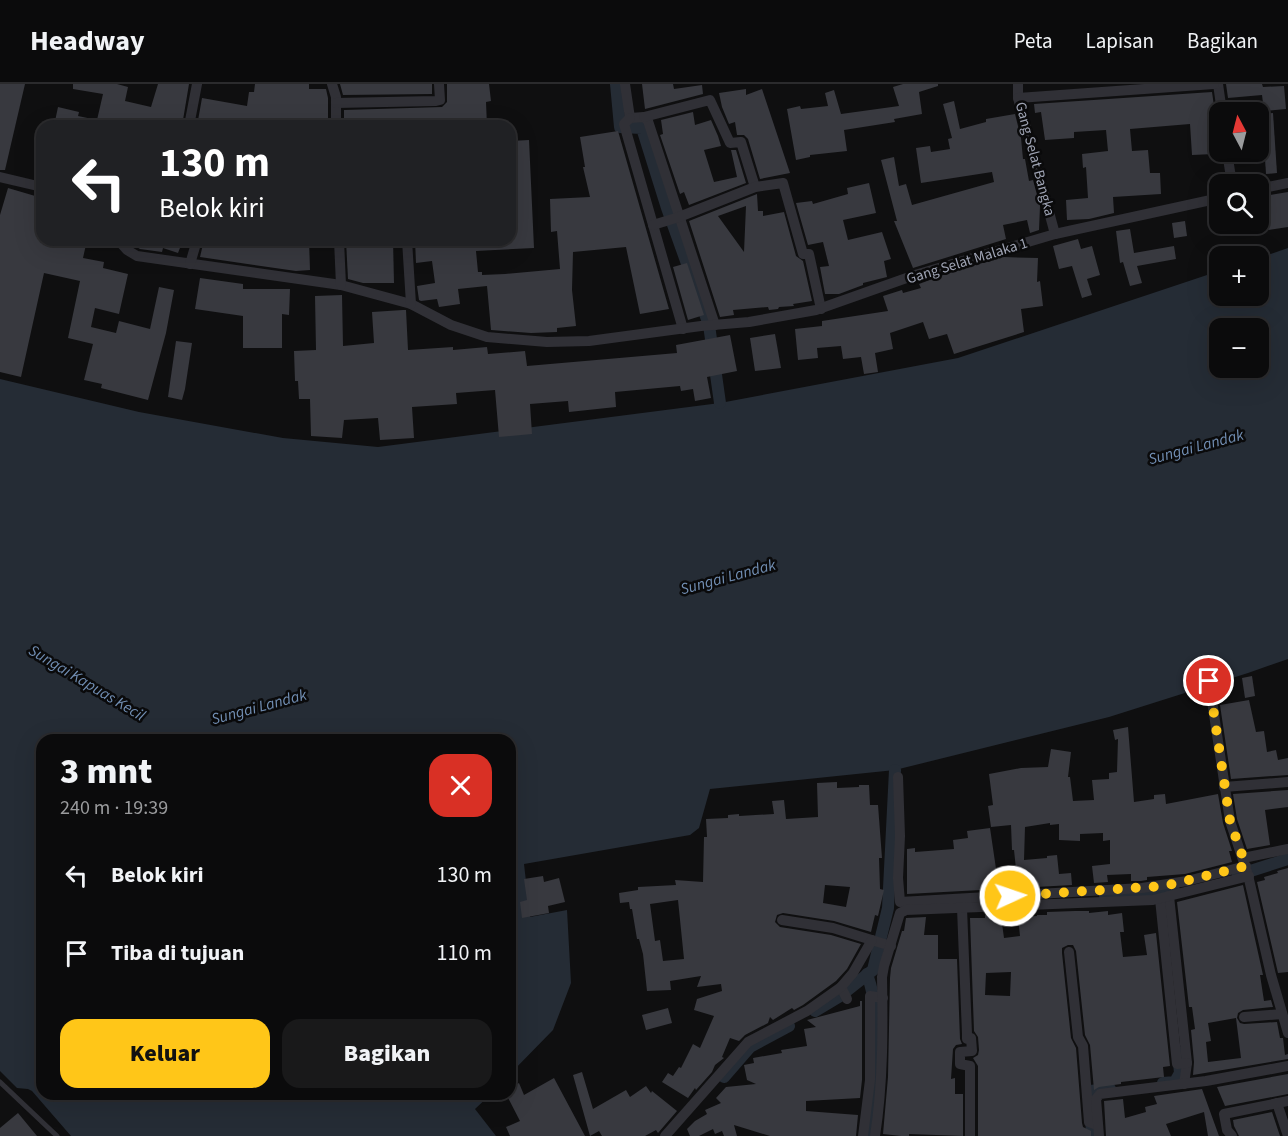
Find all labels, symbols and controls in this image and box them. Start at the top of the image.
text: Headway [30,21,145,61]
text: Peta [1014,26,1053,56]
text: Lapisan [1086,26,1154,56]
text: Bagikan [1187,26,1258,56]
street label: Gang Selat Bangka [1010,100,1060,218]
north arrow [1209,102,1269,162]
map controls [1209,102,1269,378]
text: 130 m [159,133,270,193]
icon: left [60,144,138,222]
button: search [1209,174,1269,234]
text: Belok kiri [159,189,265,228]
street label: Gang Selat Malaka 1 [904,233,1030,289]
button: + [1209,246,1269,306]
button: − [1209,318,1269,378]
water label: Sungai Landak [1146,424,1246,470]
water label: Sungai Landak [678,554,778,600]
water label: Sungai Kapuas Kecil [25,639,149,727]
pin [1183,655,1234,706]
icon: arrive [1192,664,1225,697]
water label: Sungai Landak [209,684,309,730]
text: 3 mnt [60,746,152,797]
button: close [429,754,492,817]
text: 240 m · 19:39 [60,794,168,822]
icon: left [60,859,93,892]
text: Belok kiri [111,859,204,891]
text: 130 m [437,859,492,891]
position arrow [978,864,1042,928]
icon: arrive [60,937,93,970]
text: Tiba di tujuan [111,937,244,969]
text: 110 m [437,937,492,969]
button: Keluar [60,1019,270,1088]
button: Bagikan [282,1019,492,1088]

